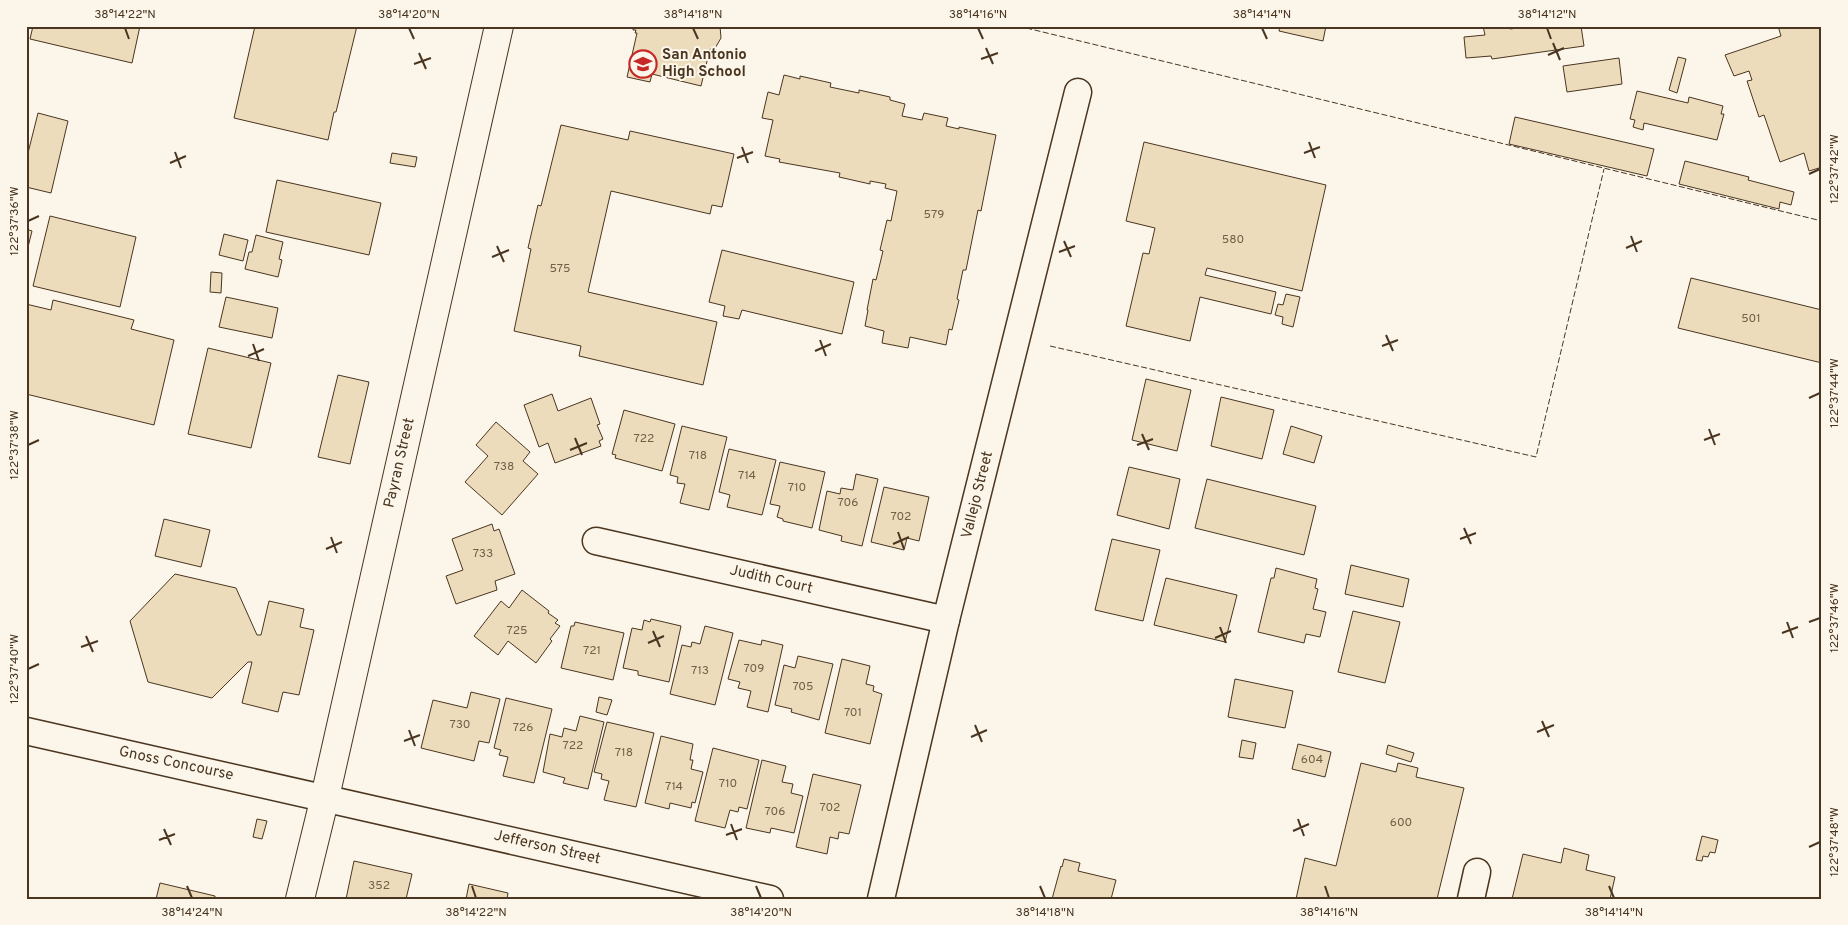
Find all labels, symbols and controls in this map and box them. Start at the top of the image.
text: 38°14'22"N [94,7,156,23]
text: 38°14'20"N [378,7,440,23]
text: 38°14'18"N [664,7,722,23]
text: 38°14'16"N [949,7,1007,23]
text: 38°14'14"N [1233,7,1291,23]
text: 38°14'12"N [1518,7,1576,23]
place label: San Antonio High School [662,46,747,82]
school or university icon: San Antonio High School [628,49,658,79]
text: 122°37'42"W [1827,134,1843,204]
text: 122°37'36"W [7,186,23,256]
house number: 579 [924,207,944,223]
house number: 580 [1222,232,1244,248]
house number: 575 [549,261,571,277]
house number: 501 [1741,311,1761,327]
text: 122°37'44"W [1827,358,1843,428]
text: 122°37'38"W [7,410,23,480]
street label: Payran Street [380,416,420,510]
house number: 722 [634,431,654,447]
house number: 718 [689,448,707,464]
street label: Vallejo Street [958,449,998,541]
house number: 738 [494,459,514,475]
house number: 714 [738,468,756,484]
house number: 710 [788,480,806,496]
house number: 706 [838,495,858,511]
house number: 702 [891,509,911,525]
house number: 733 [473,546,493,562]
street label: Judith Court [728,561,814,599]
text: 122°37'46"W [1827,583,1843,653]
house number: 725 [507,623,527,639]
text: 122°37'40"W [7,634,23,704]
house number: 721 [583,643,601,659]
house number: 709 [744,661,764,677]
house number: 713 [691,663,709,679]
house number: 705 [792,679,814,695]
house number: 701 [844,705,862,721]
house number: 730 [450,717,470,733]
house number: 726 [513,720,533,736]
house number: 722 [563,738,583,754]
street label: Gnoss Concourse [117,743,235,785]
house number: 718 [615,745,633,761]
house number: 604 [1301,752,1323,768]
house number: 710 [719,776,737,792]
house number: 714 [665,779,683,795]
house number: 702 [820,800,840,816]
house number: 706 [765,804,785,820]
text: 122°37'48"W [1827,807,1843,877]
house number: 600 [1390,815,1412,831]
street label: Jefferson Street [492,827,602,869]
house number: 352 [368,878,390,894]
text: 38°14'24"N [161,905,223,921]
text: 38°14'22"N [445,905,507,921]
text: 38°14'20"N [730,905,792,921]
text: 38°14'18"N [1016,905,1074,921]
text: 38°14'16"N [1300,905,1358,921]
text: 38°14'14"N [1585,905,1643,921]

